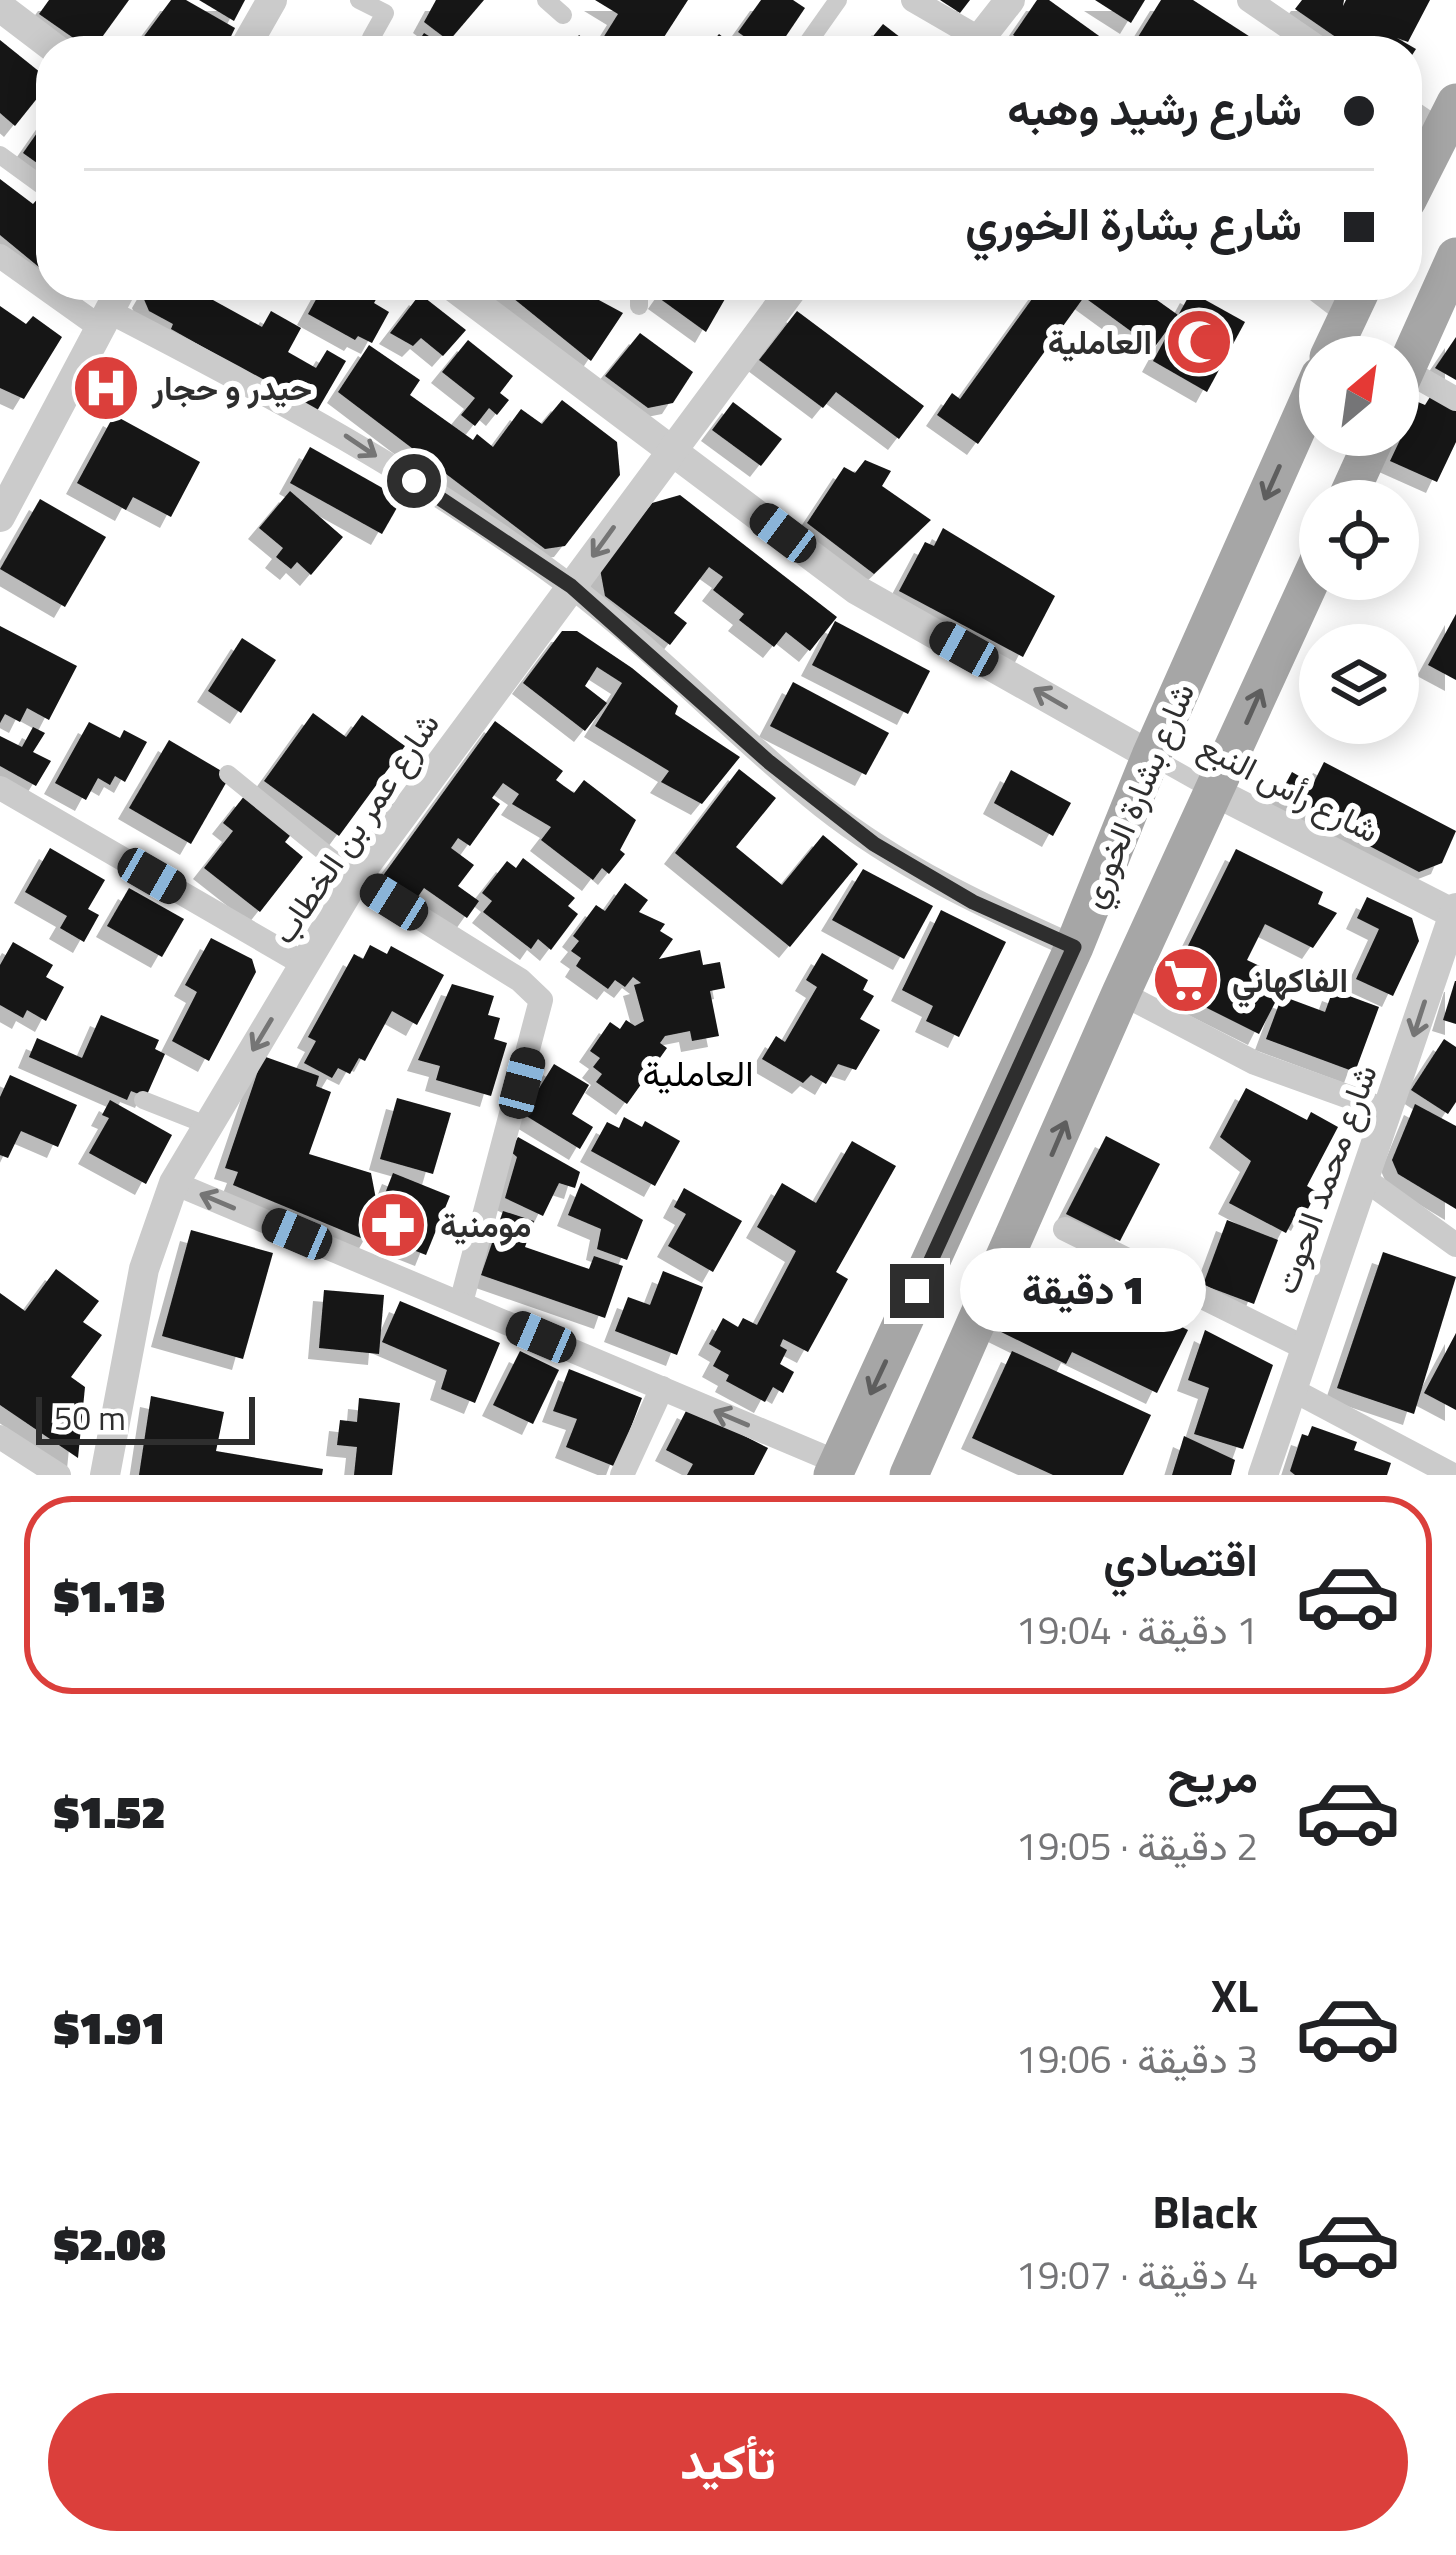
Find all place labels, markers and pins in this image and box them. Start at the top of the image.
mosque icon: العاملية [1164,307,1234,377]
place label: العاملية [1048,317,1152,367]
hospital icon: حيدر و حجار [71,353,141,423]
place label: حيدر و حجار [151,363,312,413]
supermarket icon: الفاكهاني [1151,945,1221,1015]
place label: الفاكهاني [1232,955,1348,1008]
pharmacy icon: مومنية [358,1190,428,1260]
place label: مومنية [440,1200,531,1250]

